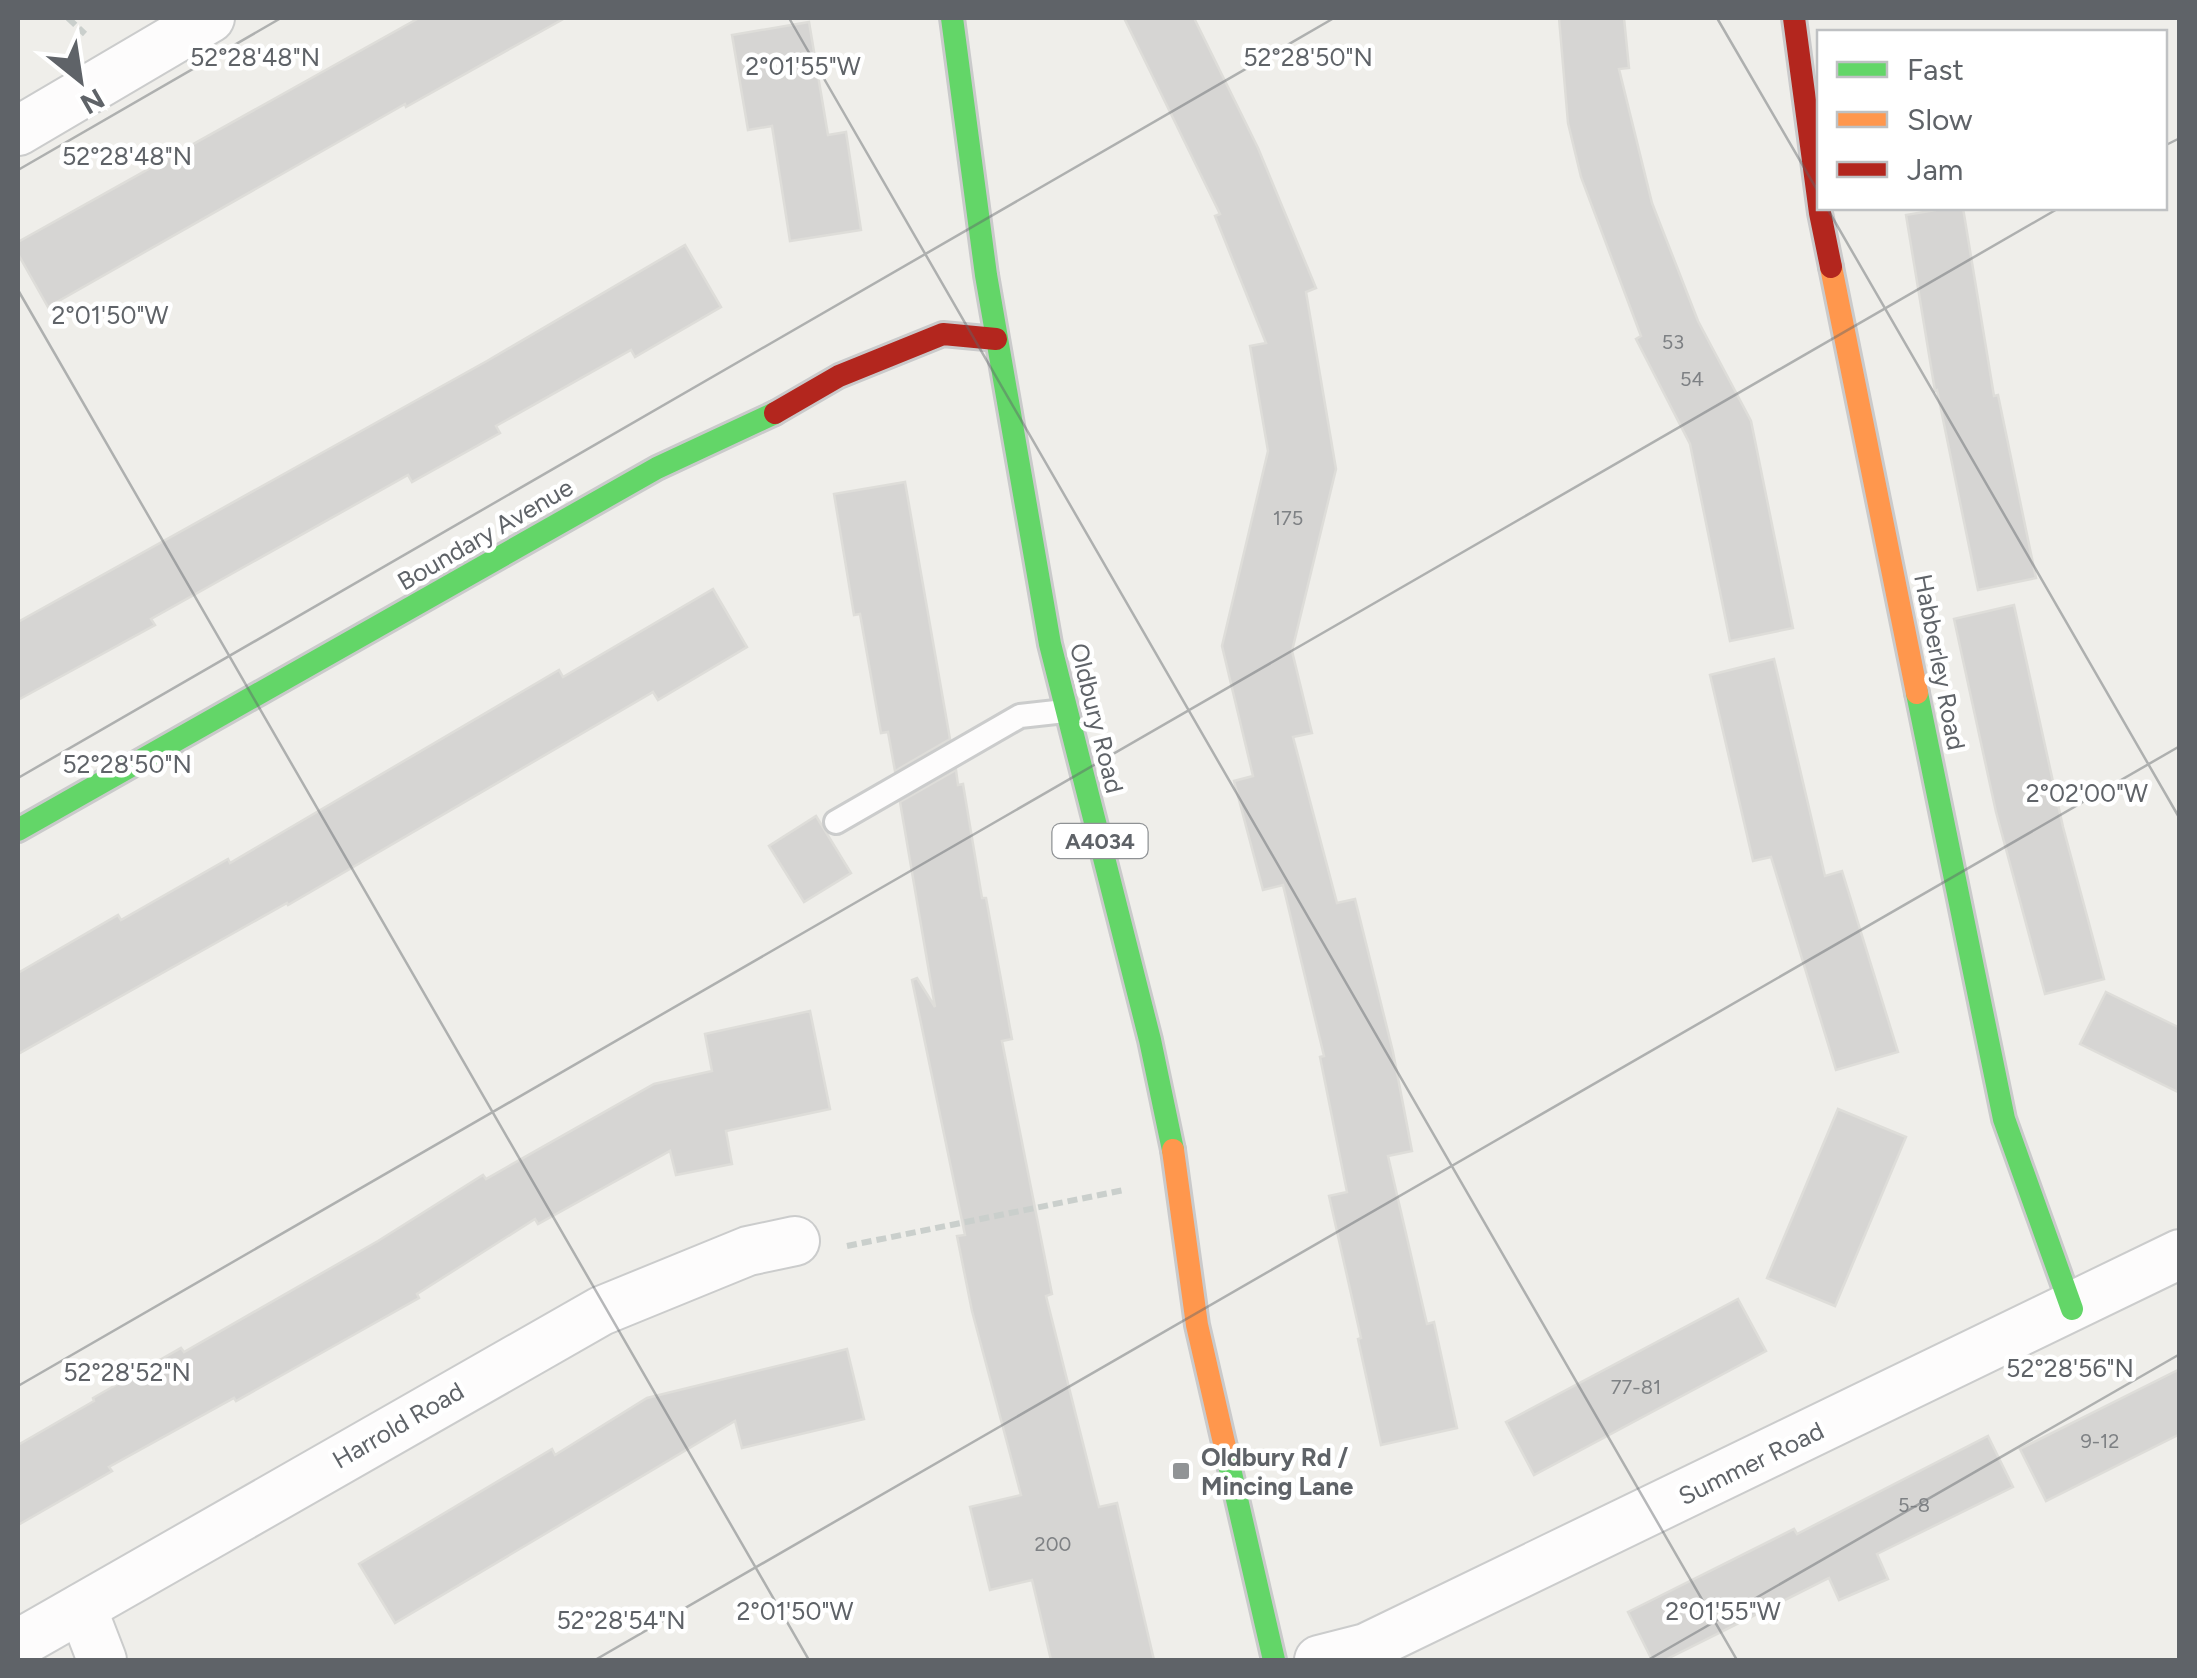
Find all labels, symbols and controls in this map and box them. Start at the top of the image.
north arrow [30,30,130,130]
legend [1817,30,2167,210]
text: 52°28'48"N [190,42,320,72]
text: 52°28'50"N [1243,42,1373,72]
text: 2°01'55"W [745,51,861,81]
text: Fast [1907,51,1964,88]
text: N [75,82,110,122]
text: Slow [1907,101,1973,138]
text: 52°28'48"N [62,141,192,171]
text: Jam [1907,151,1963,188]
text: 2°01'50"W [52,300,168,330]
house number: 53 [1662,330,1684,354]
house number: 54 [1680,367,1704,391]
street label: Boundary Avenue [392,472,578,596]
house number: 175 [1273,506,1303,530]
street label: Habberley Road [1908,571,1972,753]
street label: Oldbury Road [1064,640,1130,796]
text: 52°28'50"N [62,749,192,779]
text: 2°02'00"W [2026,778,2148,808]
road number: A4034 [1052,824,1148,858]
text: 52°28'56"N [2006,1353,2134,1383]
text: 52°28'52"N [63,1357,191,1387]
street label: Harrold Road [327,1375,469,1475]
house number: 77-81 [1611,1375,1661,1399]
street label: Summer Road [1674,1415,1828,1511]
house number: 9-12 [2080,1429,2120,1453]
place label: Oldbury Rd / Mincing Lane [1201,1442,1354,1501]
marker: Oldbury Rd / Mincing Lane [1170,1460,1192,1482]
house number: 5-8 [1898,1493,1930,1517]
house number: 200 [1035,1532,1071,1556]
text: 2°01'50"W [737,1596,853,1626]
text: 2°01'55"W [1665,1596,1781,1626]
text: 52°28'54"N [556,1605,686,1635]

